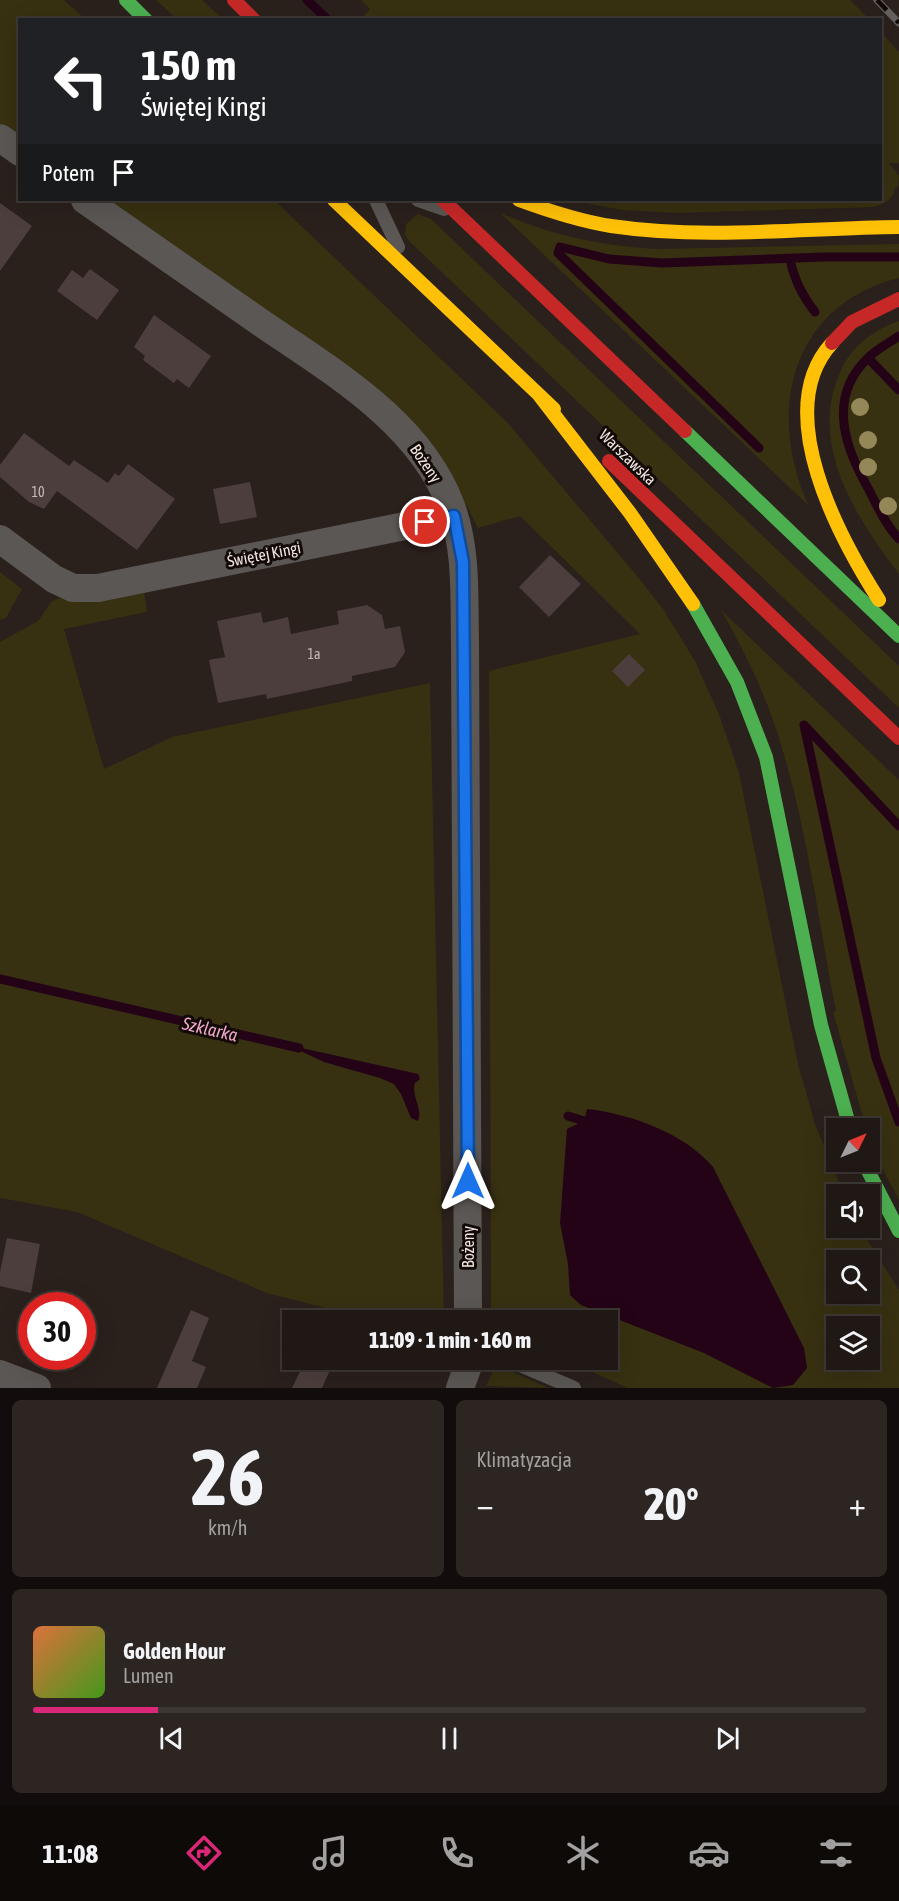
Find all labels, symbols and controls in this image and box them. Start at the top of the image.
text: 150 m [141,41,236,89]
icon: left [42,42,120,120]
text: Świętej Kingi [141,91,267,122]
icon: arrive [107,156,140,189]
text: Potem [42,160,95,186]
street label: Warszawska [596,426,660,488]
street label: Bożeny [406,440,445,486]
house number: 10 [31,484,45,500]
pin [399,496,450,547]
icon: arrive [408,505,441,538]
street label: Świętej Kingi [226,537,302,571]
house number: 1a [307,646,321,662]
water label: Szklarka [179,1012,240,1046]
north arrow [826,1118,880,1172]
map controls [826,1118,880,1370]
position arrow [436,1149,500,1213]
button: sound [826,1184,880,1238]
street label: Bożeny [459,1226,478,1268]
button: search [826,1250,880,1304]
speed limit sign: 30 [18,1292,96,1370]
button: layers [826,1316,880,1370]
text: 11:09 · 1 min · 160 m [369,1327,531,1353]
text: 26 [191,1432,264,1522]
text: Klimatyzacja [477,1448,572,1471]
text: 20° [644,1478,699,1530]
text: − [477,1485,494,1523]
text: + [849,1485,866,1523]
text: km/h [208,1516,248,1539]
text: Golden Hour [123,1638,225,1664]
text: Lumen [123,1664,174,1687]
icon: previous [155,1722,188,1755]
icon: pause [433,1722,466,1755]
icon: next [711,1722,744,1755]
icon: directions [183,1832,225,1874]
icon: music [309,1832,351,1874]
icon: phone [436,1832,478,1874]
icon: climate [562,1832,604,1874]
icon: car [688,1832,730,1874]
icon: filters [815,1832,857,1874]
text: 11:08 [42,1838,98,1869]

